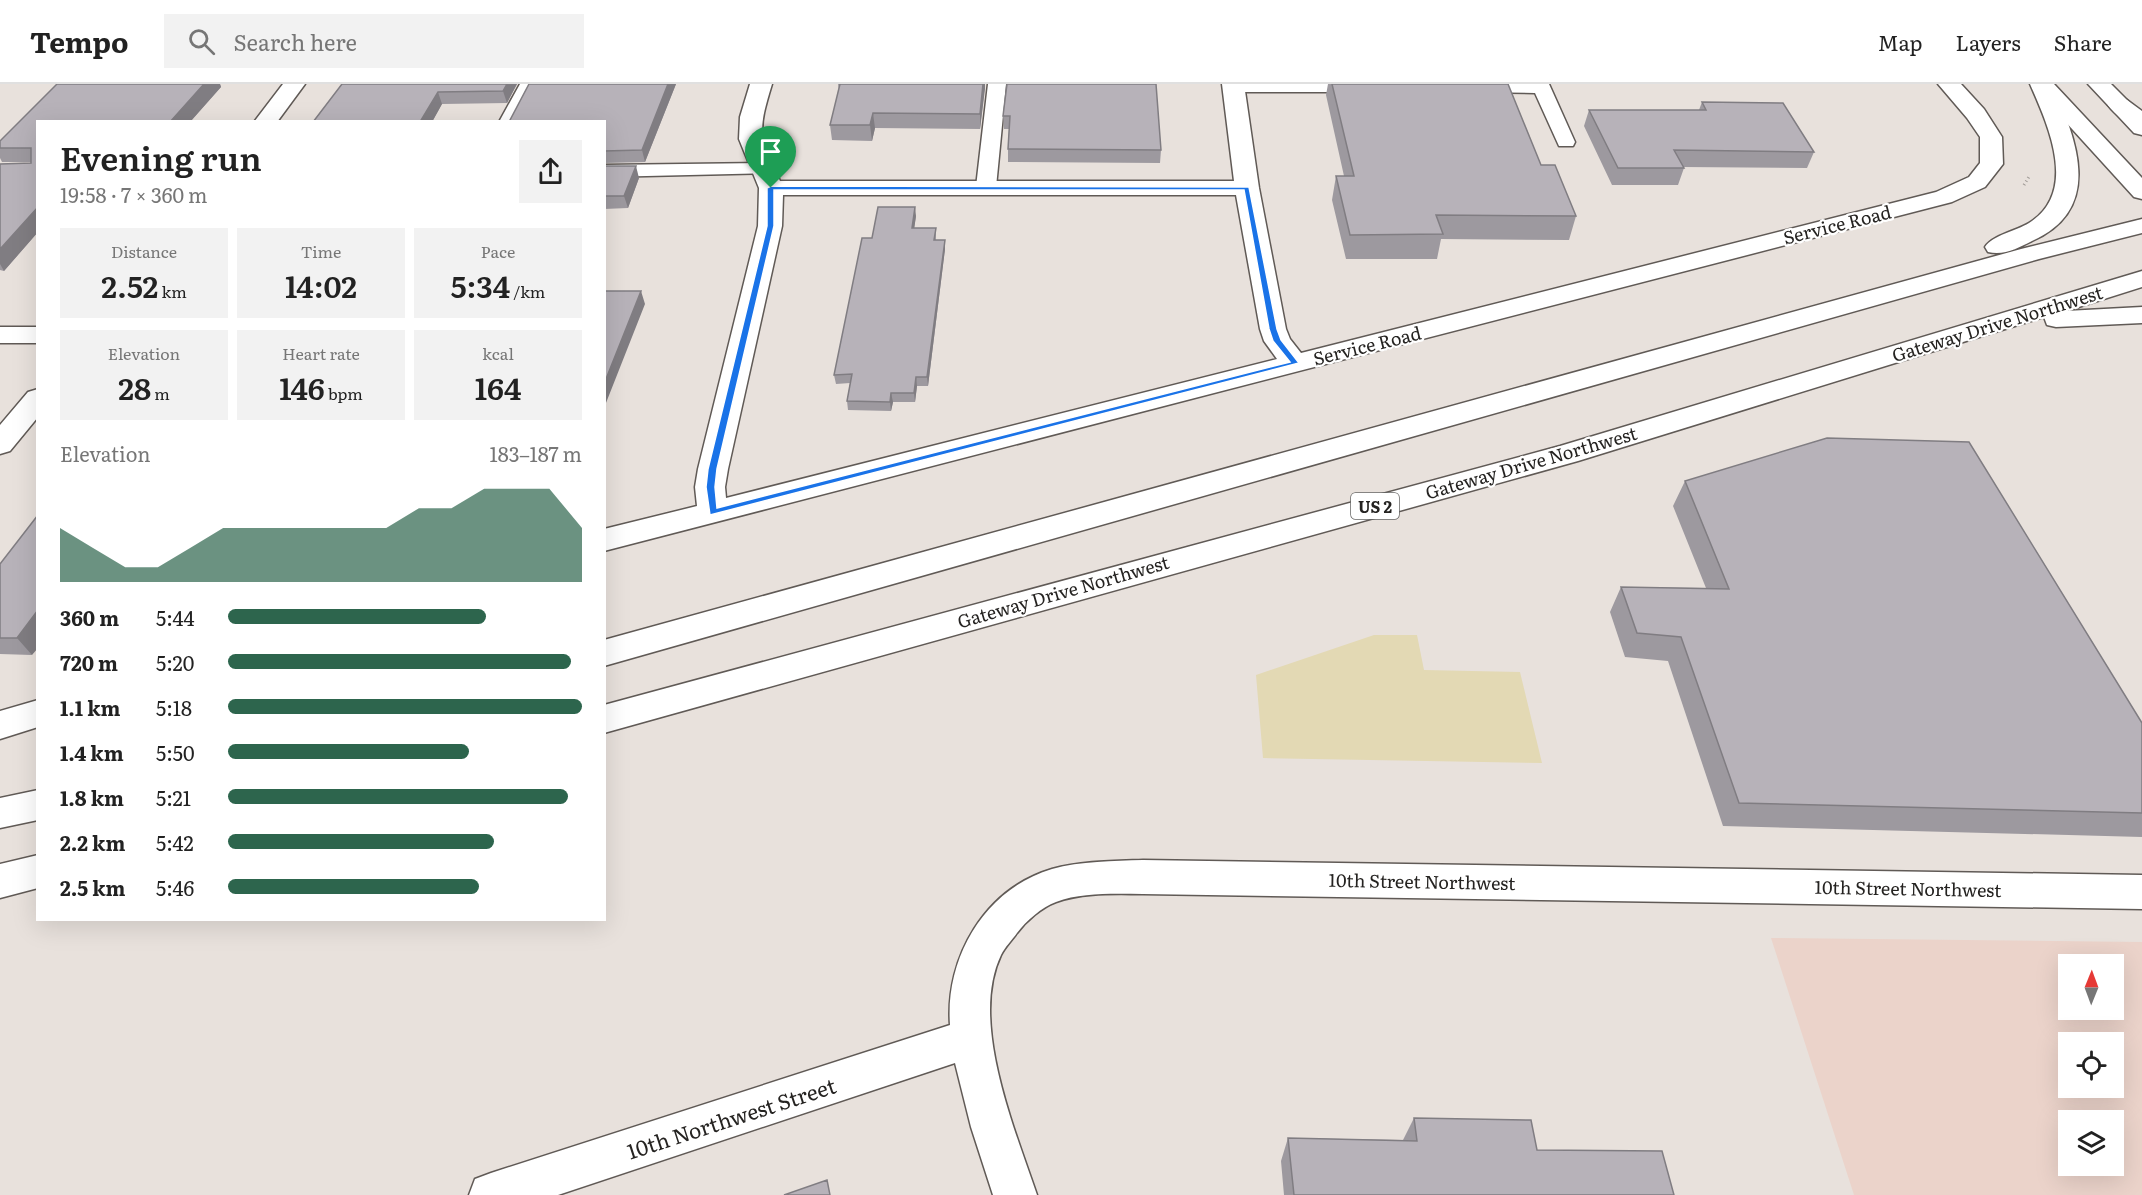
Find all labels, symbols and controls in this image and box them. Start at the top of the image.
search box [164,14,584,68]
text: Tempo [30,20,128,62]
icon: search [185,25,218,58]
text: Search here [233,25,357,58]
text: Map [1878,26,1923,57]
text: Layers [1956,26,2021,57]
text: Share [2054,26,2112,57]
pin [745,126,796,188]
text: Evening run [60,132,262,181]
icon: arrive [754,135,787,168]
button: share [519,140,582,203]
text: 19:58 · 7 × 360 m [60,179,207,209]
street label: Service Road [1780,198,1894,250]
text: Distance [111,239,177,263]
text: Time [301,239,341,263]
text: Pace [481,239,515,263]
text: 2.52 [101,263,158,307]
text: 14:02 [285,263,357,307]
text: 5:34 [451,263,510,307]
street label: Gateway Drive Northwest [1888,278,2106,368]
text: km [158,279,187,303]
text: /km [510,279,545,303]
street label: Service Road [1310,319,1424,371]
text: Elevation [108,341,180,365]
text: Heart rate [282,341,360,365]
text: kcal [482,341,514,365]
text: 28 [118,365,151,409]
text: 146 [279,365,325,409]
text: 164 [475,365,521,409]
text: m [151,381,170,405]
text: bpm [325,381,363,405]
street label: Gateway Drive Northwest [1422,419,1641,505]
text: Elevation [60,438,150,468]
text: 183–187 m [490,438,582,468]
road number: US 2 [1351,493,1399,519]
street label: Gateway Drive Northwest [954,548,1173,634]
text: 360 m [60,602,119,632]
text: 5:44 [156,602,194,632]
text: 720 m [60,647,118,677]
text: 5:20 [156,647,194,677]
text: 1.1 km [60,692,120,722]
text: 5:18 [156,692,192,722]
text: 1.4 km [60,737,124,767]
text: 5:50 [156,737,195,767]
text: 1.8 km [60,782,124,812]
text: 5:21 [156,782,191,812]
text: 2.2 km [60,827,125,857]
text: 5:42 [156,827,194,857]
street label: 10th Street Northwest [1328,866,1516,896]
text: 2.5 km [60,872,126,902]
text: 5:46 [156,872,194,902]
street label: 10th Street Northwest [1814,873,2002,903]
north arrow [2058,954,2124,1020]
map controls [2058,954,2124,1176]
button: locate [2058,1032,2124,1098]
street label: 10th Northwest Street [623,1068,840,1165]
button: layers [2058,1110,2124,1176]

